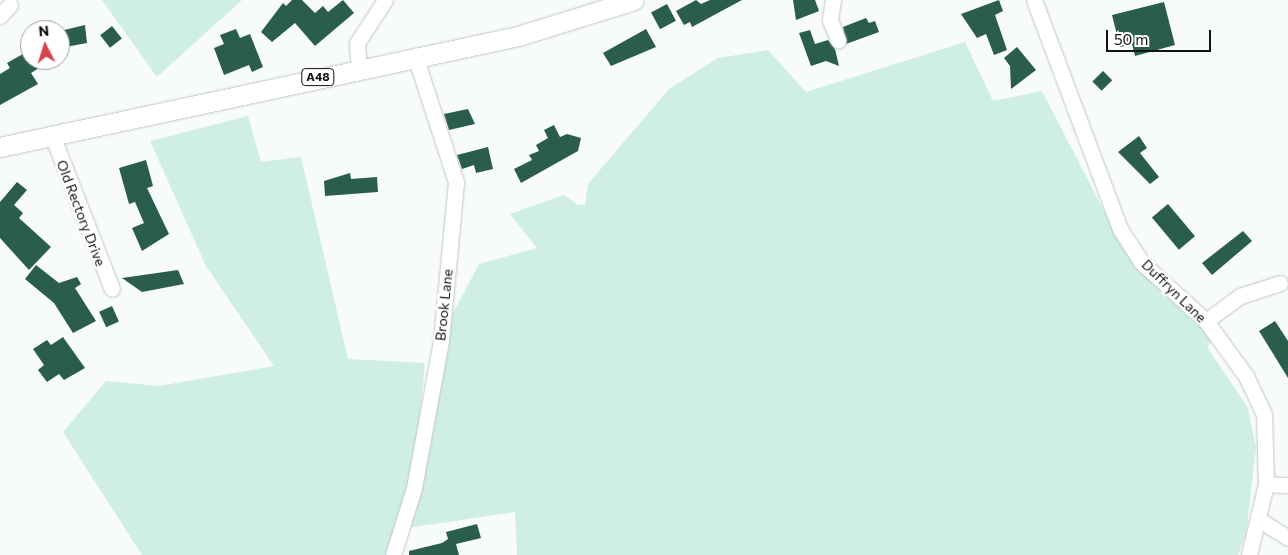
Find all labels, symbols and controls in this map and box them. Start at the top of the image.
north arrow [20,20,70,70]
scale bar [1108,20,1213,52]
text: N [38,22,50,39]
text: 50 m [1114,30,1148,48]
road number: A48 [300,68,336,86]
street label: Old Rectory Drive [53,158,109,268]
street label: Duffryn Lane [1138,256,1210,326]
street label: Brook Lane [432,268,456,342]

